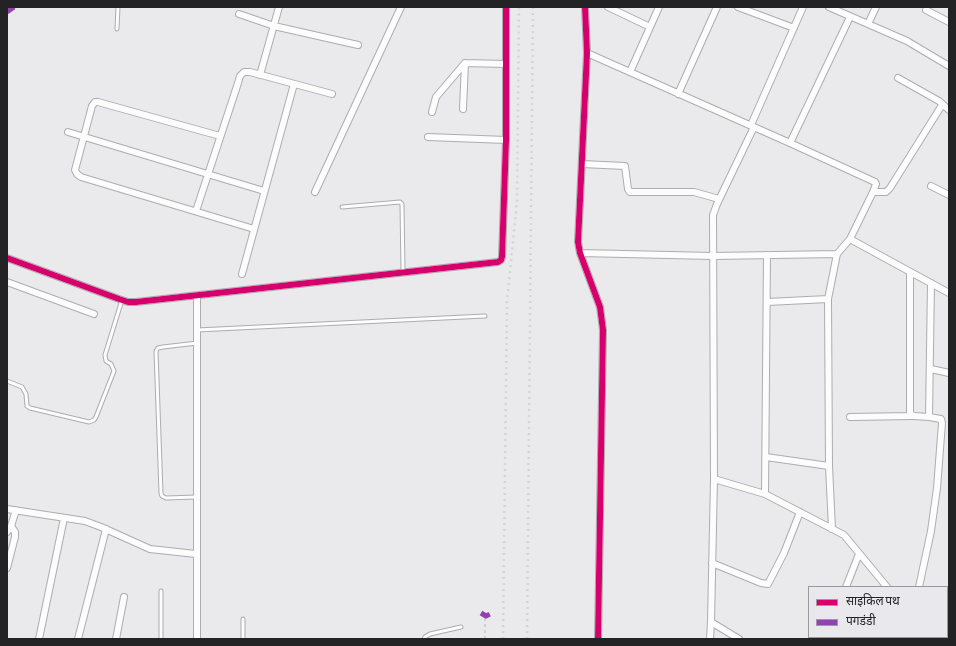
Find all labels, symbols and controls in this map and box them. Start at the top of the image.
legend [808,586,948,638]
text: साइकिल पथ [846,594,900,608]
text: पगडंडी [846,614,876,628]

